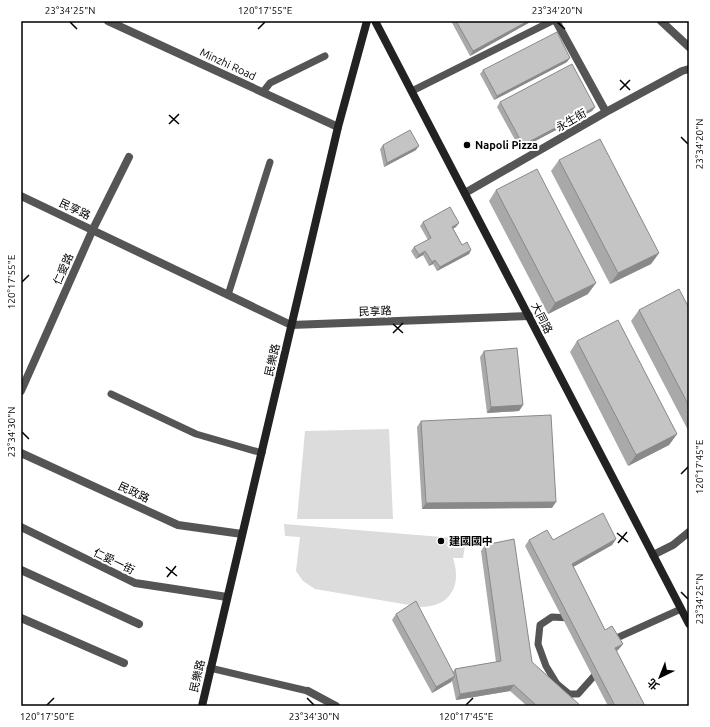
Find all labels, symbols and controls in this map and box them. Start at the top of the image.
text: 23°34'25"N [45,5,95,16]
text: 120°17'55"E [238,5,293,16]
text: 23°34'20"N [532,5,582,16]
street label: Minzhi Road [198,46,258,82]
street label: 永生街 [554,107,588,133]
text: 23°34'20"N [694,119,705,169]
place label: Napoli Pizza [475,139,538,151]
marker: Napoli Pizza [462,140,472,150]
street label: 民享路 [58,197,92,221]
street label: 仁愛路 [51,251,75,287]
text: 120°17'55"E [6,254,17,309]
street label: 大同路 [529,301,555,335]
street label: 民享路 [358,304,392,318]
street label: 民樂路 [262,343,282,377]
text: 23°34'30"N [6,407,17,457]
text: 120°17'45"E [694,439,705,494]
street label: 民政路 [117,480,151,504]
place label: 建國國中 [449,535,493,547]
marker: 建國國中 [436,536,446,546]
street label: 仁愛一街 [92,546,136,576]
text: 23°34'25"N [694,574,705,624]
north arrow [640,657,680,697]
street label: 民樂路 [187,659,207,693]
text: 北 [645,676,661,692]
text: 120°17'50"E [20,711,75,722]
text: 23°34'30"N [289,711,339,722]
text: 120°17'45"E [439,711,494,722]

